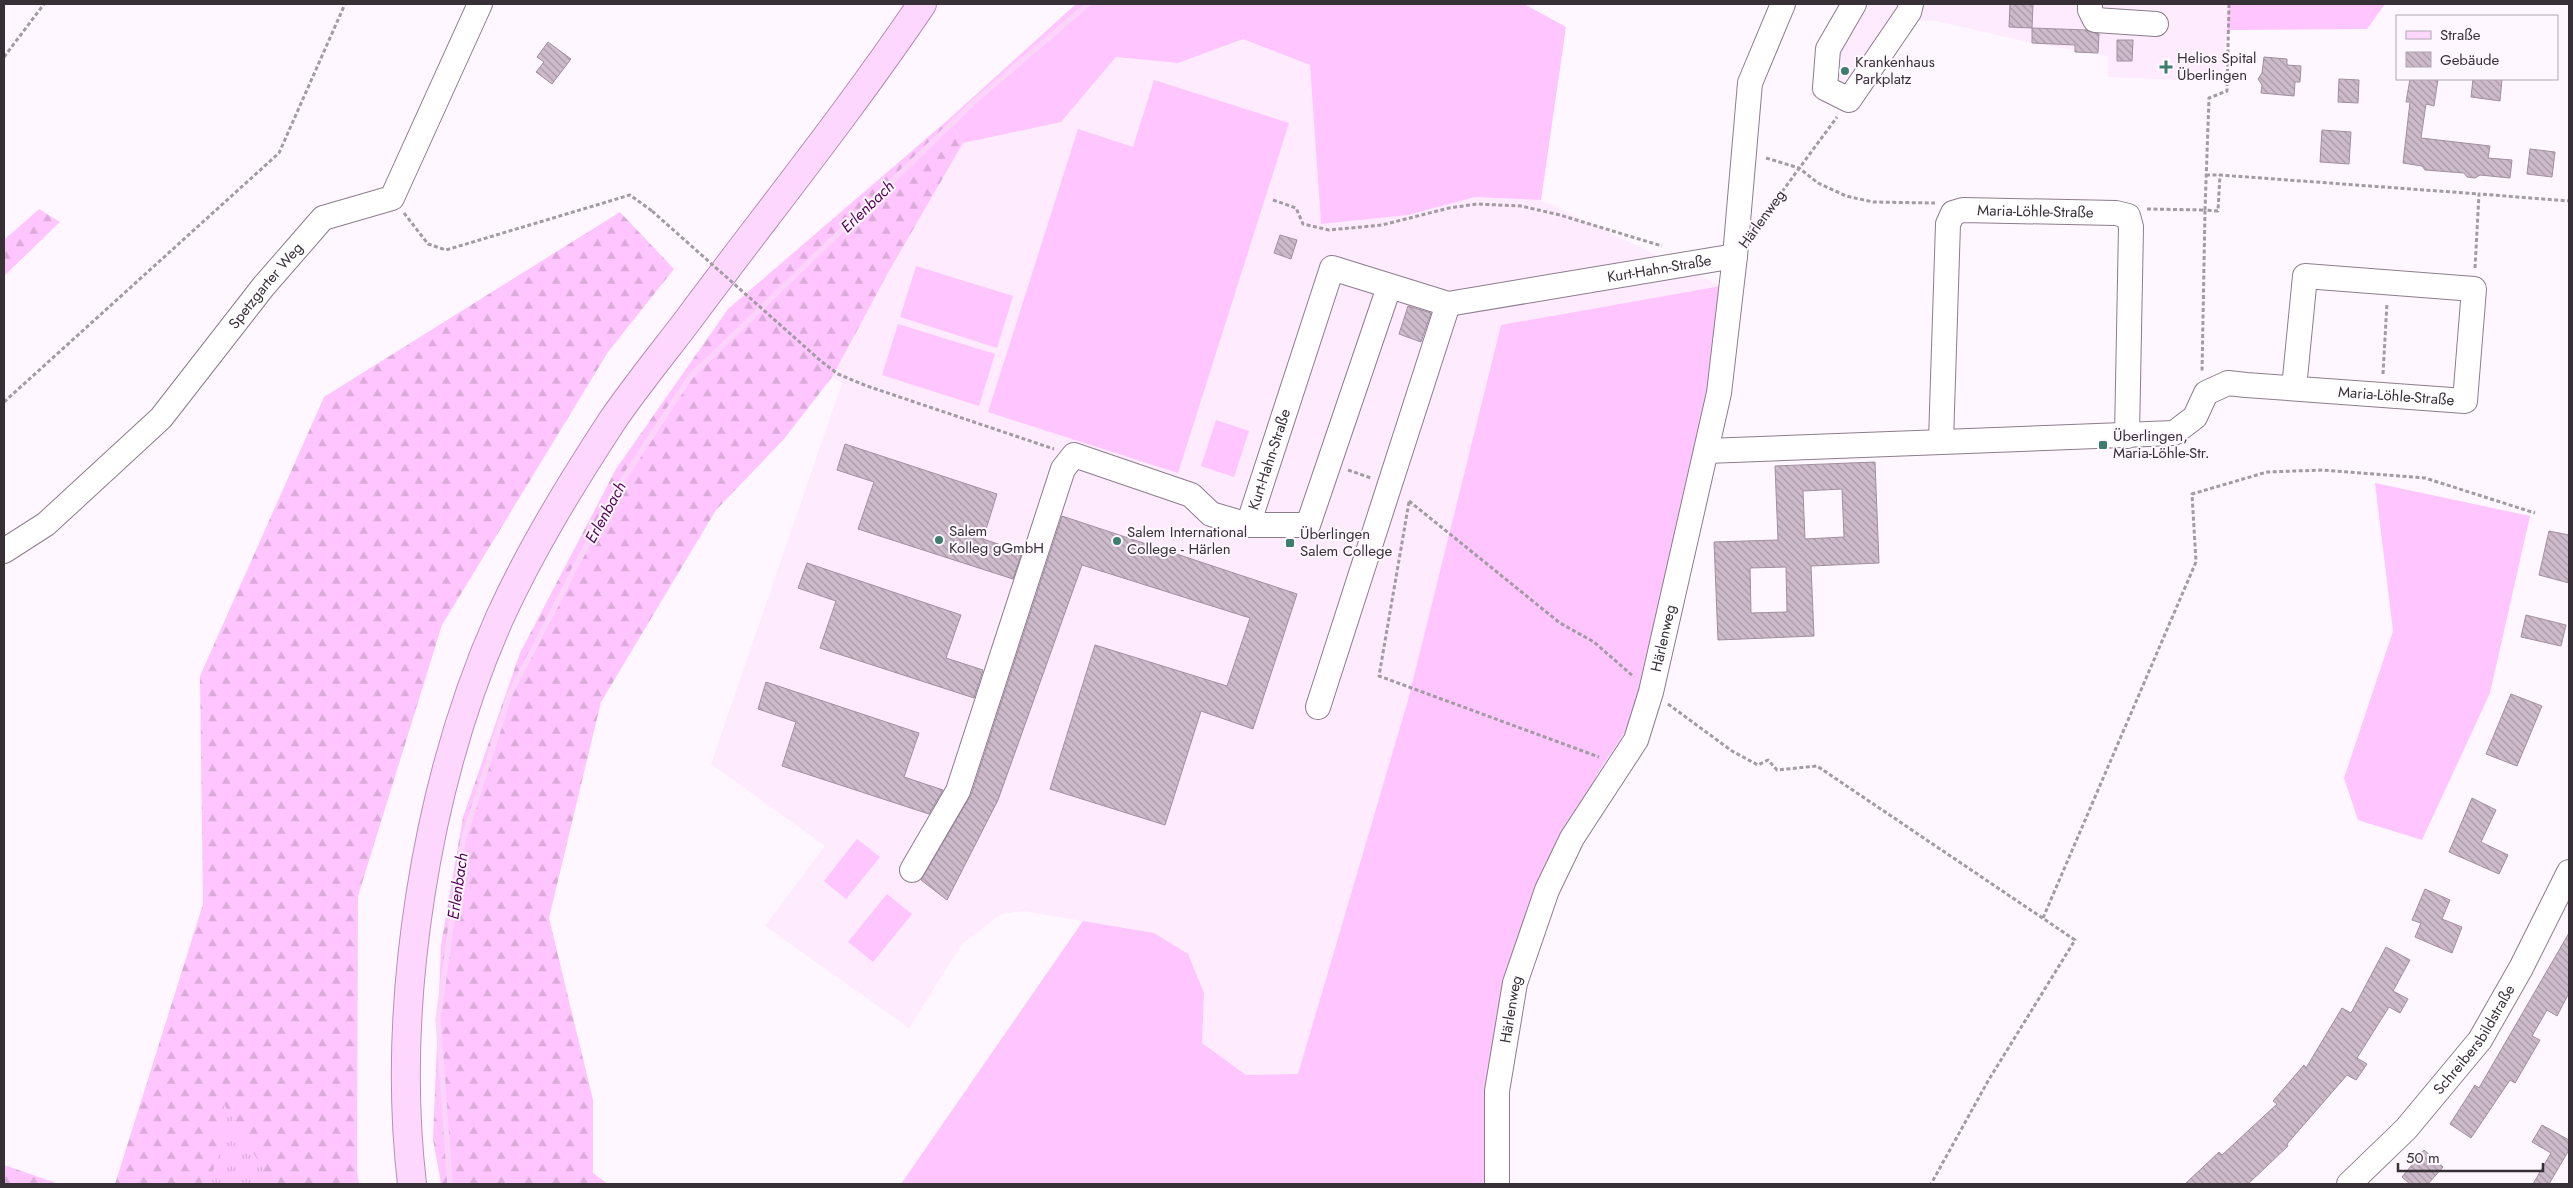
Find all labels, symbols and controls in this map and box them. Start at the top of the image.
legend [2396,15,2558,80]
text: Straße [2440,24,2481,46]
place label: Helios Spital Überlingen [2177,47,2256,86]
text: Gebäude [2440,49,2500,71]
place label: Krankenhaus Parkplatz [1855,51,1935,90]
marker: Helios Spital Überlingen [2159,60,2173,74]
marker: Krankenhaus Parkplatz [1839,65,1851,77]
water label: Erlenbach [835,175,899,238]
street label: Härlenweg [1733,185,1791,253]
street label: Maria-Löhle-Straße [1977,199,2094,224]
street label: Spetzgarter Weg [223,238,308,334]
street label: Kurt-Hahn-Straße [1606,249,1713,288]
street label: Maria-Löhle-Straße [2337,381,2455,411]
street label: Kurt-Hahn-Straße [1243,406,1296,513]
place label: Überlingen, Maria-Löhle-Str. [2113,425,2209,464]
marker: Überlingen, Maria-Löhle-Str. [2097,439,2109,451]
water label: Erlenbach [579,477,632,547]
place label: Salem Kolleg gGmbH [949,520,1044,559]
place label: Salem International College - Härlen [1127,521,1247,560]
place label: Überlingen Salem College [1300,523,1392,562]
marker: Salem Kolleg gGmbH [933,534,945,546]
marker: Salem International College - Härlen [1111,535,1123,547]
marker: Überlingen Salem College [1284,537,1296,549]
street label: Härlenweg [1645,602,1682,674]
water label: Erlenbach [441,851,474,921]
street label: Härlenweg [1494,972,1528,1045]
street label: Schreibersbildstraße [2428,980,2520,1099]
scale bar [2398,1140,2543,1172]
text: 50 m [2406,1147,2440,1169]

